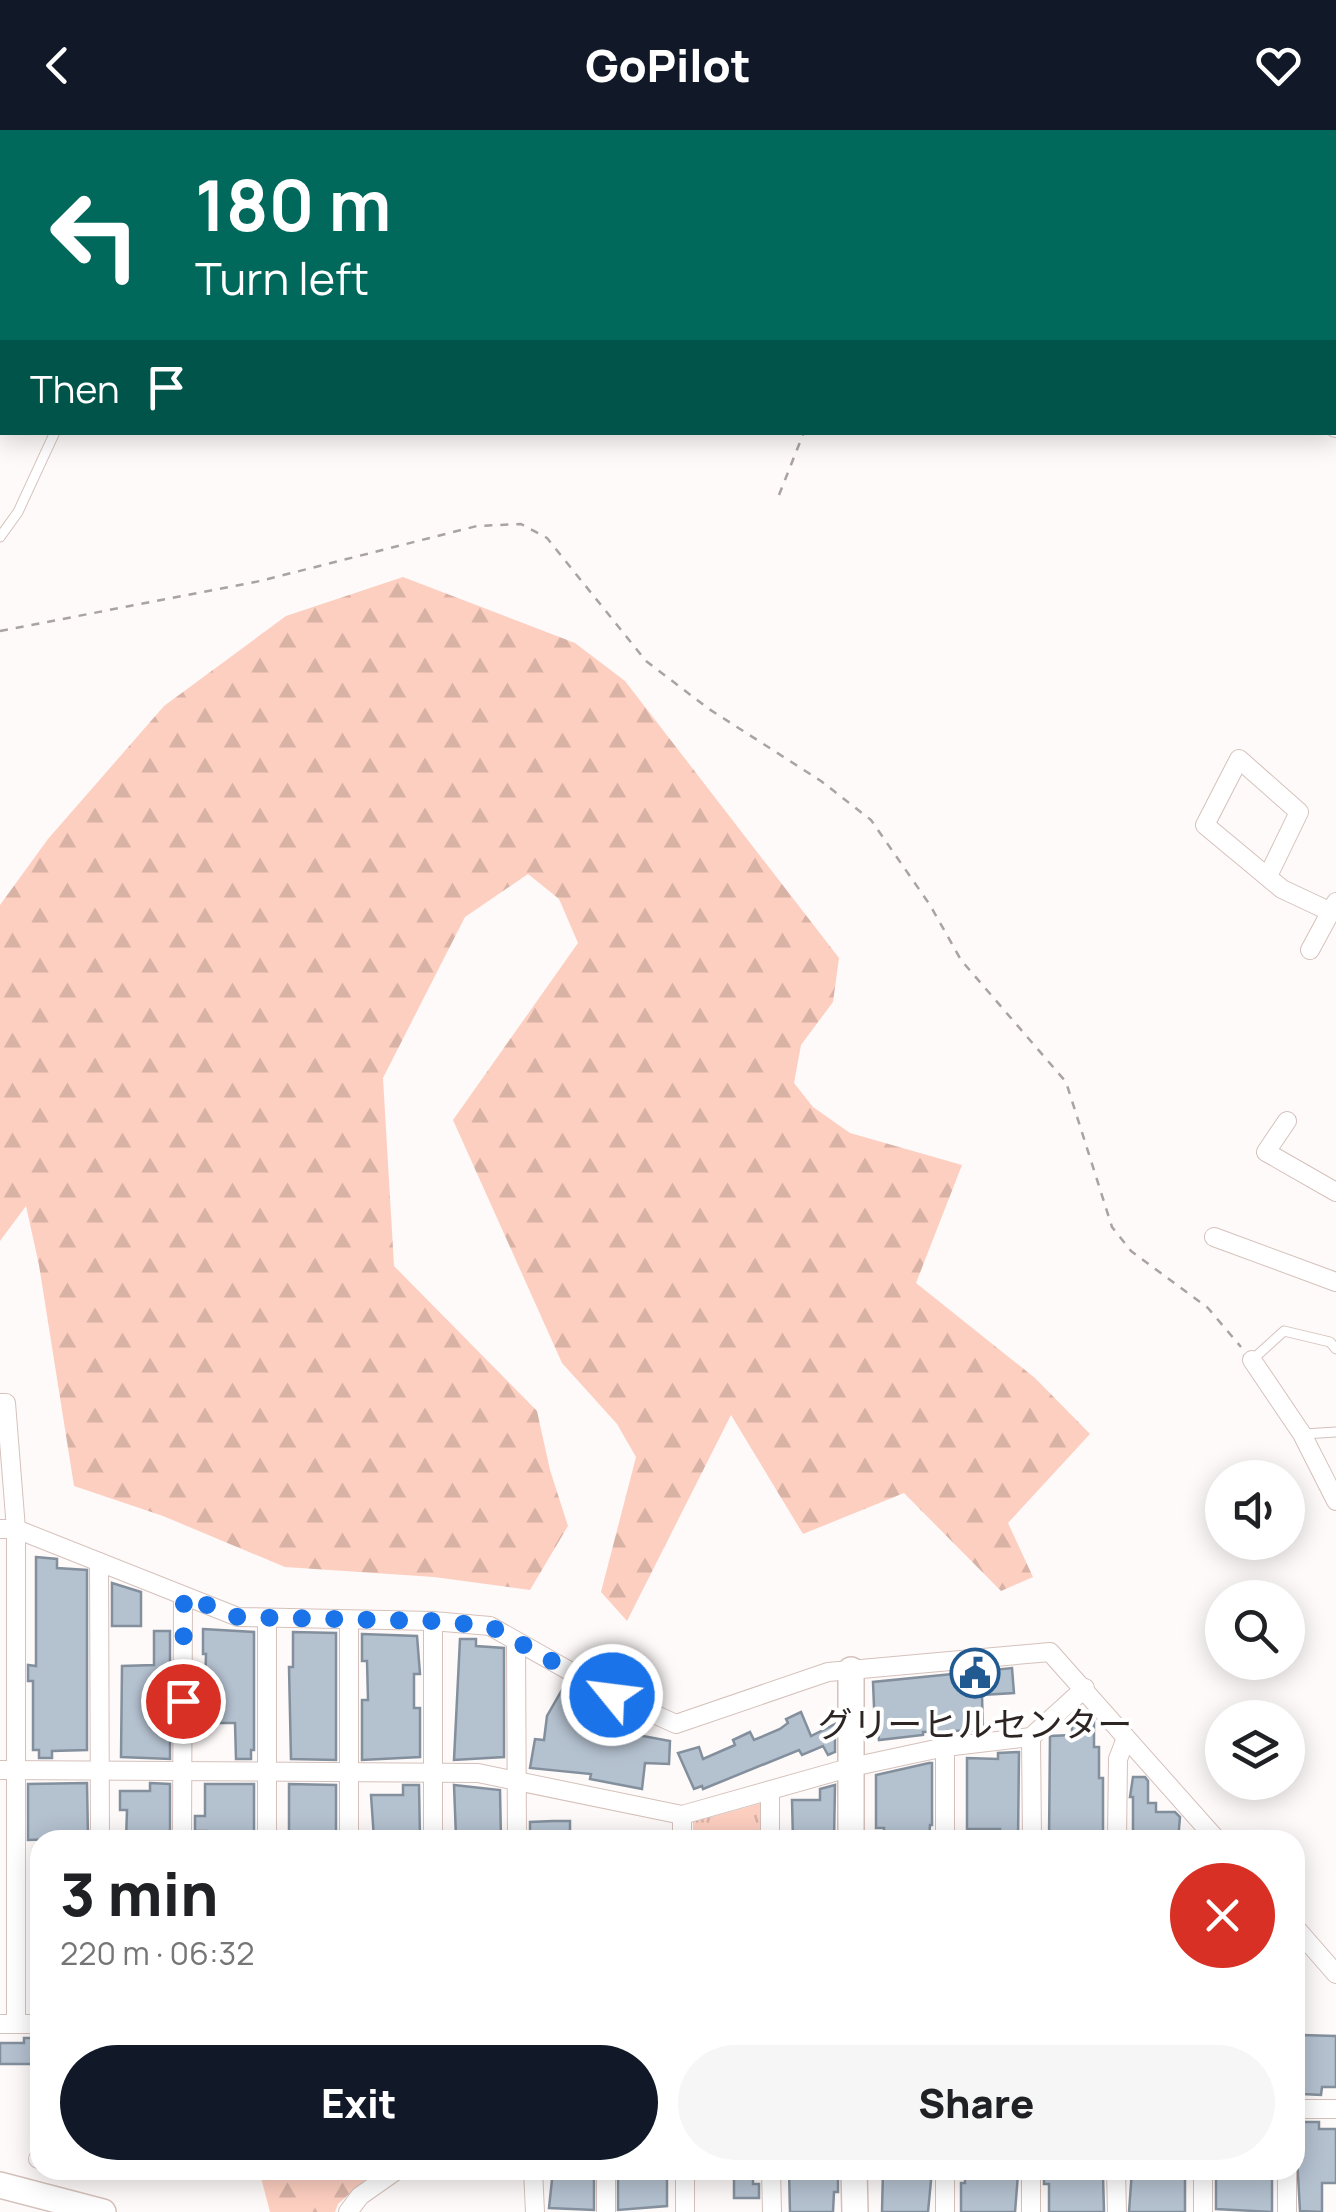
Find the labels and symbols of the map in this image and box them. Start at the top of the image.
position arrow [560,1643,664,1747]
public building icon: グリーヒルセンター [949,1647,1001,1699]
pin [141,1659,226,1744]
place label: グリーヒルセンター [817,1700,1133,1748]

